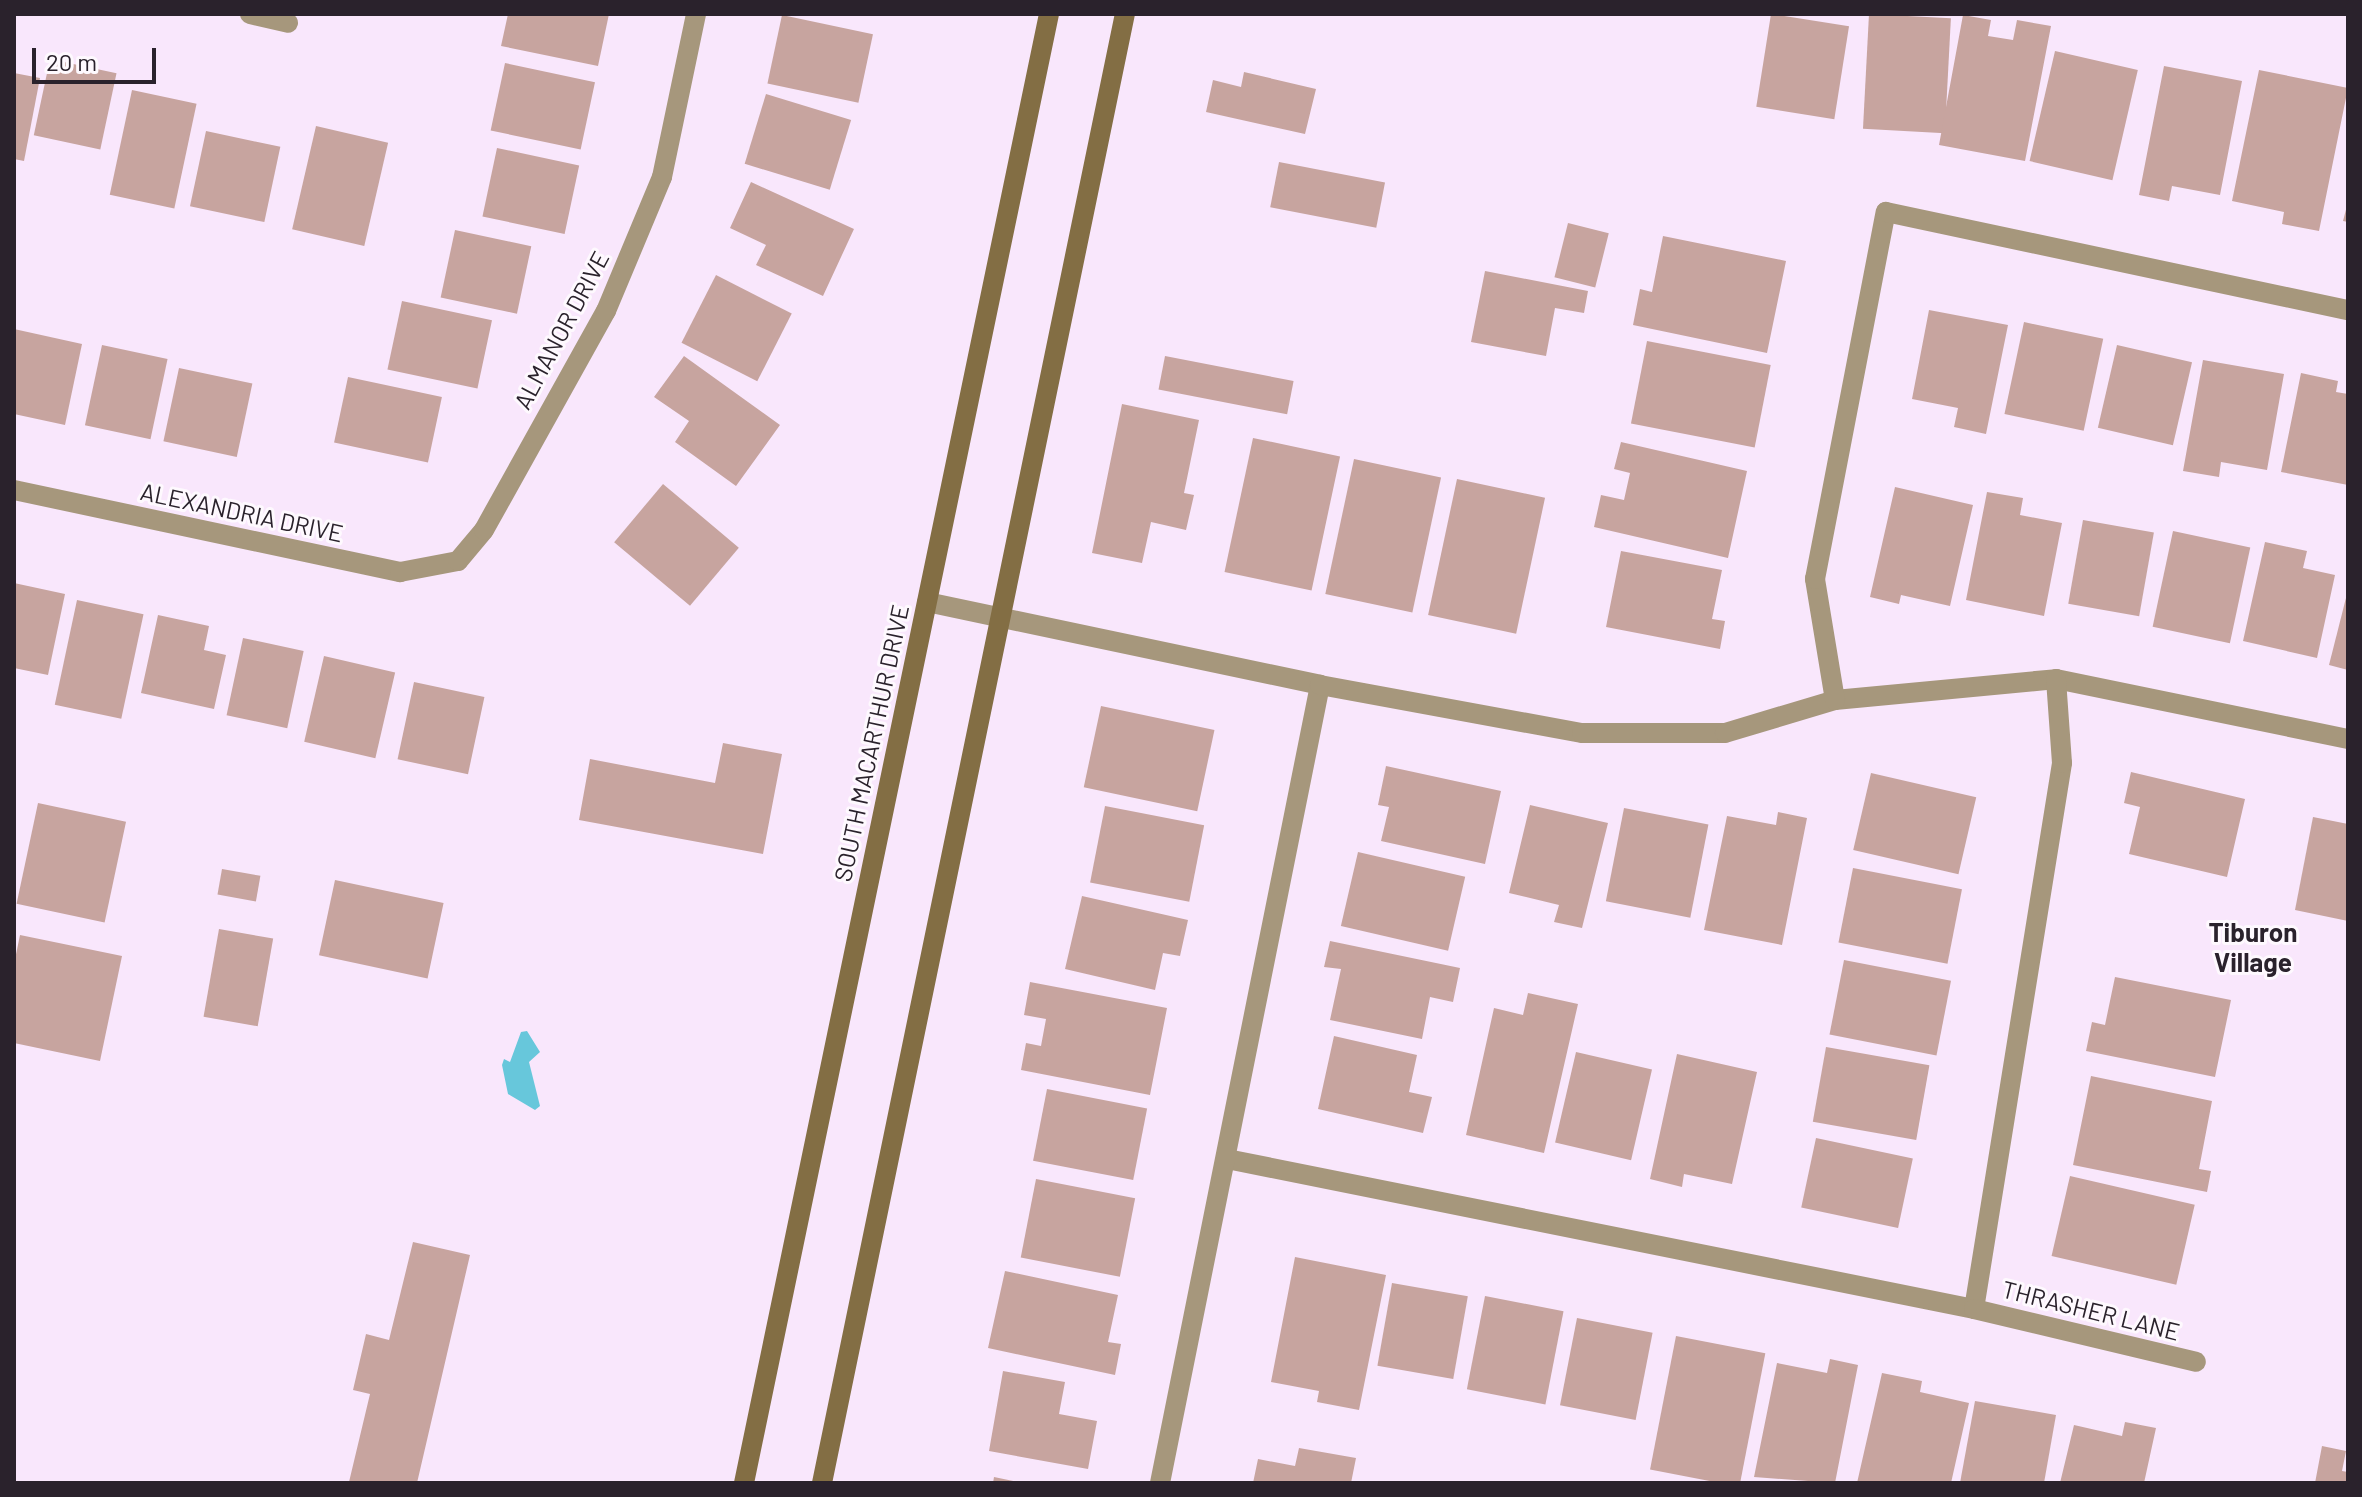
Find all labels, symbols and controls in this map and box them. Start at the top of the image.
scale bar [36,32,160,82]
text: 20 m [46,47,97,76]
street label: ALMANOR DRIVE [507,246,615,414]
street label: ALEXANDRIA DRIVE [138,476,346,548]
street label: SOUTH MACARTHUR DRIVE [828,602,914,884]
district label: Tiburon Village [2209,916,2297,978]
street label: THRASHER LANE [1999,1274,2183,1346]

